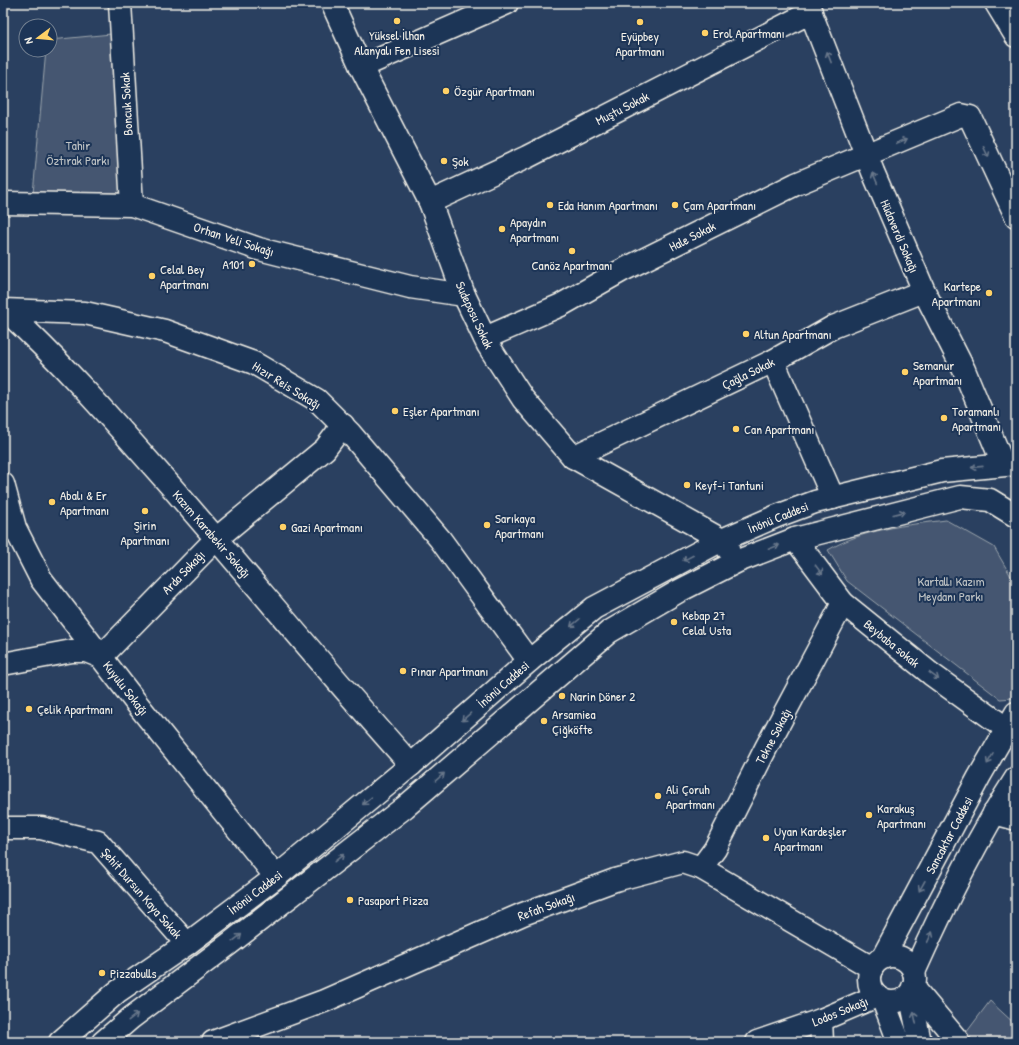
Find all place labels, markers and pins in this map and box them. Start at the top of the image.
marker: Yüksel İlhan Alanyalı Fen Lisesi [392,16,402,26]
marker: Eyüpbey Apartmanı [635,17,645,27]
place label: Erol Apartmanı [713,24,785,42]
place label: Yüksel İlhan Alanyalı Fen Lisesi [354,26,440,59]
place label: Eyüpbey Apartmanı [615,27,665,60]
marker: Erol Apartmanı [700,28,710,38]
place label: Özgür Apartmanı [454,82,535,100]
marker: Özgür Apartmanı [441,86,451,96]
place label: Şok [452,152,469,170]
marker: Şok [439,156,449,166]
place label: Eda Hanım Apartmanı [558,196,658,214]
place label: Çam Apartmanı [683,196,756,214]
marker: Eda Hanım Apartmanı [545,200,555,210]
marker: Çam Apartmanı [670,200,680,210]
place label: Apaydın Apartmanı [510,213,559,246]
marker: Apaydın Apartmanı [497,224,507,234]
marker: Canöz Apartmanı [567,246,577,256]
place label: A101 [222,255,244,273]
place label: Canöz Apartmanı [531,256,613,274]
marker: A101 [247,259,257,269]
place label: Celal Bey Apartmanı [160,260,209,293]
marker: Celal Bey Apartmanı [147,271,157,281]
place label: Kartepe Apartmanı [932,277,981,310]
marker: Kartepe Apartmanı [984,288,994,298]
place label: Altun Apartmanı [754,325,832,343]
marker: Altun Apartmanı [741,329,751,339]
place label: Semanur Apartmanı [913,356,962,389]
marker: Semanur Apartmanı [900,367,910,377]
place label: Eşler Apartmanı [403,402,480,420]
place label: Toramanlı Apartmanı [952,402,1001,435]
marker: Eşler Apartmanı [390,406,400,416]
marker: Toramanlı Apartmanı [939,413,949,423]
place label: Can Apartmanı [744,420,814,438]
marker: Can Apartmanı [731,424,741,434]
place label: Keyf-i Tantuni [695,476,764,494]
marker: Keyf-i Tantuni [682,480,692,490]
place label: Abalı & Er Apartmanı [60,486,109,519]
marker: Abalı & Er Apartmanı [47,497,57,507]
marker: Şirin Apartmanı [140,506,150,516]
place label: Sarıkaya Apartmanı [495,509,544,542]
place label: Şirin Apartmanı [120,516,170,549]
place label: Gazi Apartmanı [291,518,363,536]
marker: Sarıkaya Apartmanı [482,520,492,530]
marker: Gazi Apartmanı [278,522,288,532]
place label: Kebap 27 Celal Usta [682,606,731,639]
marker: Kebap 27 Celal Usta [669,617,679,627]
place label: Pınar Apartmanı [411,662,488,680]
marker: Pınar Apartmanı [398,666,408,676]
place label: Narin Döner 2 [570,687,635,705]
marker: Narin Döner 2 [557,691,567,701]
place label: Çelik Apartmanı [37,700,113,718]
marker: Çelik Apartmanı [24,704,34,714]
place label: Arsamiea Çiğköfte [552,705,595,738]
marker: Arsamiea Çiğköfte [539,716,549,726]
place label: Ali Çoruh Apartmanı [666,780,715,813]
marker: Ali Çoruh Apartmanı [653,791,663,801]
place label: Karakuş Apartmanı [877,799,926,832]
marker: Karakuş Apartmanı [864,810,874,820]
place label: Uyan Kardeşler Apartmanı [774,822,846,855]
marker: Uyan Kardeşler Apartmanı [761,833,771,843]
place label: Pasaport Pizza [358,891,428,909]
marker: Pasaport Pizza [345,895,355,905]
place label: Pizzabulls [110,964,157,982]
marker: Pizzabulls [97,968,107,978]

